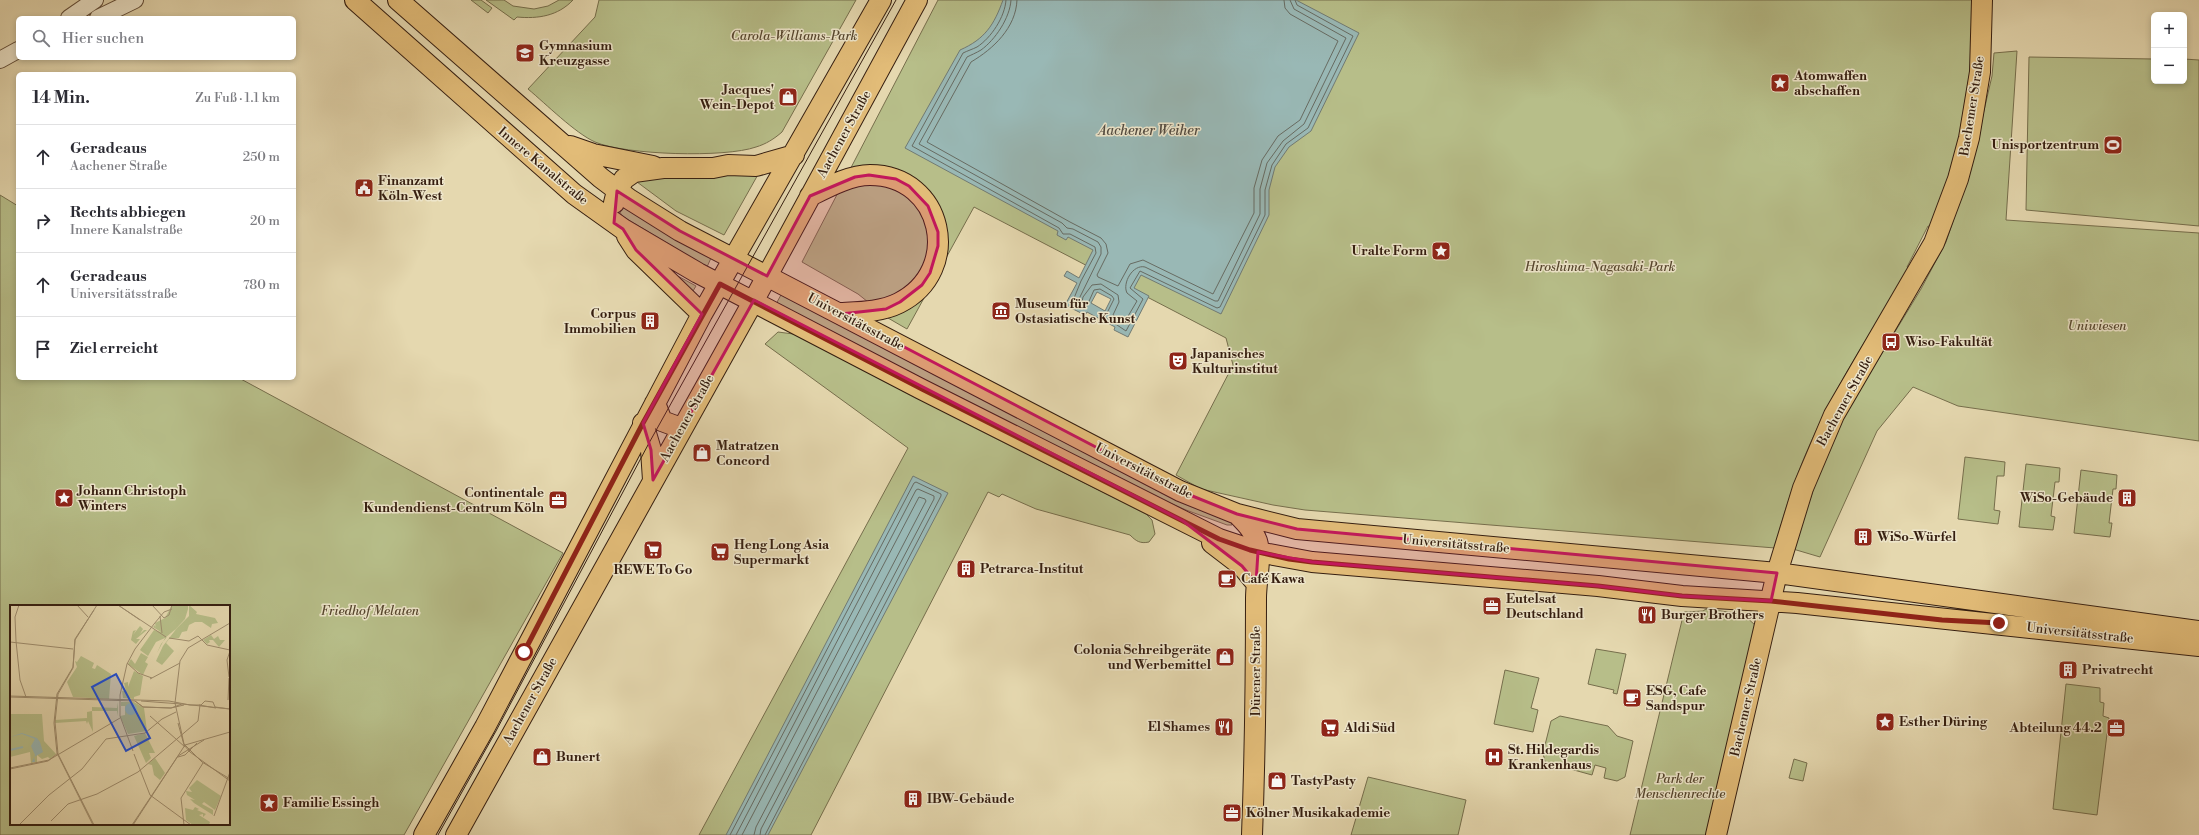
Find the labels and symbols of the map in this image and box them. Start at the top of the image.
park label: Carola-Williams-Park [731,28,858,44]
place label: Gymnasium Kreuzgasse [539,38,612,69]
school or university icon: Gymnasium Kreuzgasse [514,42,536,64]
street label: Bachemer Straße [1956,55,1988,158]
place label: Atomwaffen abschaffen [1793,68,1867,99]
place icon: Atomwaffen abschaffen [1769,72,1791,94]
place label: Jacques' Wein-Depot [699,82,774,113]
shop icon: Jacques' Wein-Depot [777,86,799,108]
street label: Aachener Straße [813,87,875,181]
water label: Aachener Weiher [1096,122,1201,140]
street label: Innere Kanalstraße [495,124,592,209]
sports icon: Unisportzentrum [2102,134,2124,156]
place label: Unisportzentrum [1991,137,2099,153]
place label: Finanzamt Köln-West [378,173,444,204]
public building icon: Finanzamt Köln-West [353,177,375,199]
place icon: Uralte Form [1430,240,1452,262]
place label: Uralte Form [1351,243,1427,259]
park label: Hiroshima-Nagasaki-Park [1524,259,1675,275]
street label: Universitätsstraße [805,290,908,355]
place label: Museum für Ostasiatische Kunst [1015,296,1136,327]
museum icon: Museum für Ostasiatische Kunst [990,300,1012,322]
place label: Corpus Immobilien [564,306,636,337]
building icon: Corpus Immobilien [639,310,661,332]
park label: Uniwiesen [2067,318,2127,334]
bus stop icon: Wiso-Fakultät [1880,331,1902,353]
place label: Wiso-Fakultät [1904,334,1993,350]
place label: Japanisches Kulturinstitut [1190,346,1278,377]
theatre icon: Japanisches Kulturinstitut [1167,350,1189,372]
street label: Bachemer Straße [1813,353,1877,450]
street label: Aachener Straße [656,371,718,465]
place label: Matratzen Concord [716,438,779,469]
street label: Universitätsstraße [1092,439,1196,503]
shop icon: Matratzen Concord [691,442,713,464]
place label: Johann Christoph Winters [76,483,186,514]
place label: Continentale Kundendienst-Centrum Köln [363,485,544,516]
place icon: Johann Christoph Winters [53,487,75,509]
building icon: WiSo-Gebäude [2116,487,2138,509]
office icon: Continentale Kundendienst-Centrum Köln [547,489,569,511]
place label: WiSo-Gebäude [2019,490,2113,506]
building icon: WiSo-Würfel [1852,526,1874,548]
place label: WiSo-Würfel [1876,529,1957,545]
street label: Universitätsstraße [1402,531,1511,557]
place label: Heng Long Asia Supermarkt [734,537,830,568]
supermarket icon: REWE To Go [642,539,664,561]
supermarket icon: Heng Long Asia Supermarkt [709,541,731,563]
building icon: Petrarca-Institut [955,558,977,580]
place label: Petrarca-Institut [980,561,1084,577]
place label: REWE To Go [614,562,693,578]
cafe icon: Café Kawa [1216,568,1238,590]
place label: Café Kawa [1241,571,1306,587]
place label: Eutelsat Deutschland [1506,591,1584,622]
office icon: Eutelsat Deutschland [1481,595,1503,617]
park label: Friedhof Melaten [321,603,420,619]
restaurant icon: Burger Brothers [1636,604,1658,626]
inset map [10,605,230,825]
place label: Burger Brothers [1661,607,1765,623]
route end [1990,614,2008,632]
street label: Universitätsstraße [2026,619,2135,647]
street label: Dürener Straße [1248,625,1264,716]
place label: Colonia Schreibgeräte und Werbemittel [1074,642,1212,673]
route start [515,643,533,661]
shop icon: Colonia Schreibgeräte und Werbemittel [1214,646,1236,668]
street label: Aachener Straße [499,654,561,748]
street label: Bachemer Straße [1727,656,1765,759]
building icon: Privatrecht [2057,659,2079,681]
place label: Privatrecht [2082,662,2153,678]
place label: ESG, Cafe Sandspur [1646,683,1706,714]
cafe icon: ESG, Cafe Sandspur [1621,687,1643,709]
place icon: Esther Düring [1874,711,1896,733]
place label: Esther Düring [1899,714,1988,730]
restaurant icon: El Shames [1213,716,1235,738]
supermarket icon: Aldi Süd [1319,717,1341,739]
office icon: Abteilung 44.2 [2105,717,2127,739]
place label: El Shames [1148,719,1210,735]
place label: Aldi Süd [1343,720,1396,736]
place label: Abteilung 44.2 [2008,720,2102,736]
place label: St. Hildegardis Krankenhaus [1508,742,1600,773]
shop icon: Bunert [531,746,553,768]
hospital icon: St. Hildegardis Krankenhaus [1483,746,1505,768]
place label: Bunert [556,749,601,765]
shop icon: TastyPasty [1266,770,1288,792]
park label: Park der Menschenrechte [1635,771,1725,802]
place label: TastyPasty [1291,773,1356,789]
building icon: IBW-Gebäude [902,788,924,810]
place label: IBW-Gebäude [927,791,1015,807]
place icon: Familie Essingh [258,792,280,814]
place label: Familie Essingh [283,795,379,811]
office icon: Kölner Musikakademie [1221,802,1243,824]
place label: Kölner Musikakademie [1246,805,1390,821]

